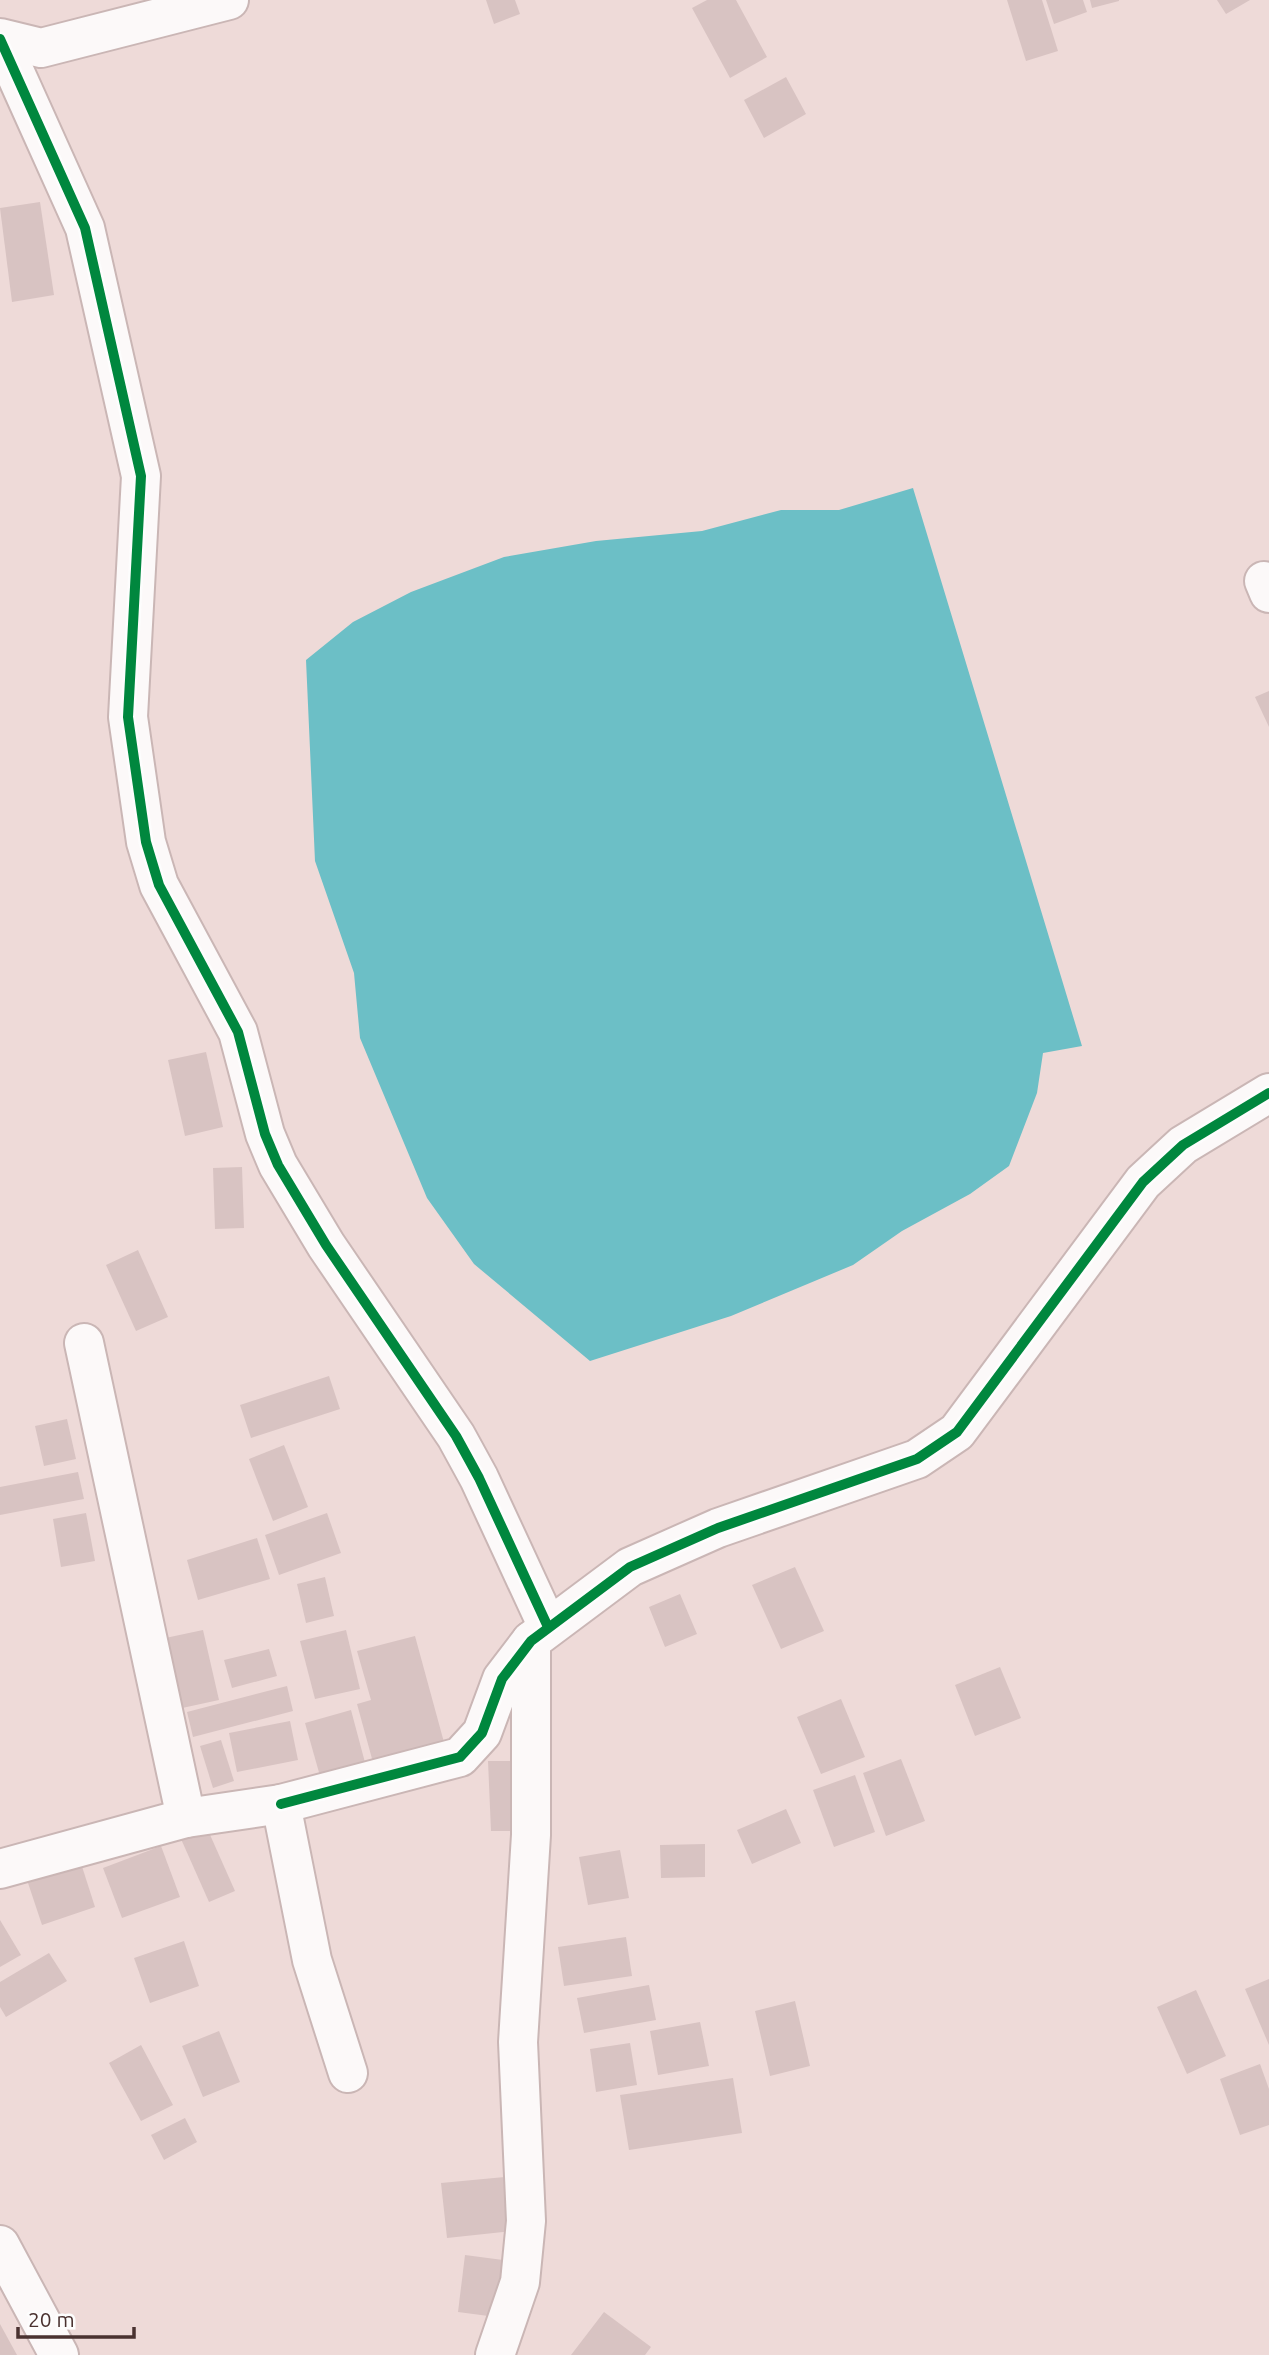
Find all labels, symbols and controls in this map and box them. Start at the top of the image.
scale bar [18,2296,133,2340]
text: 20 m [28,2307,75,2331]

